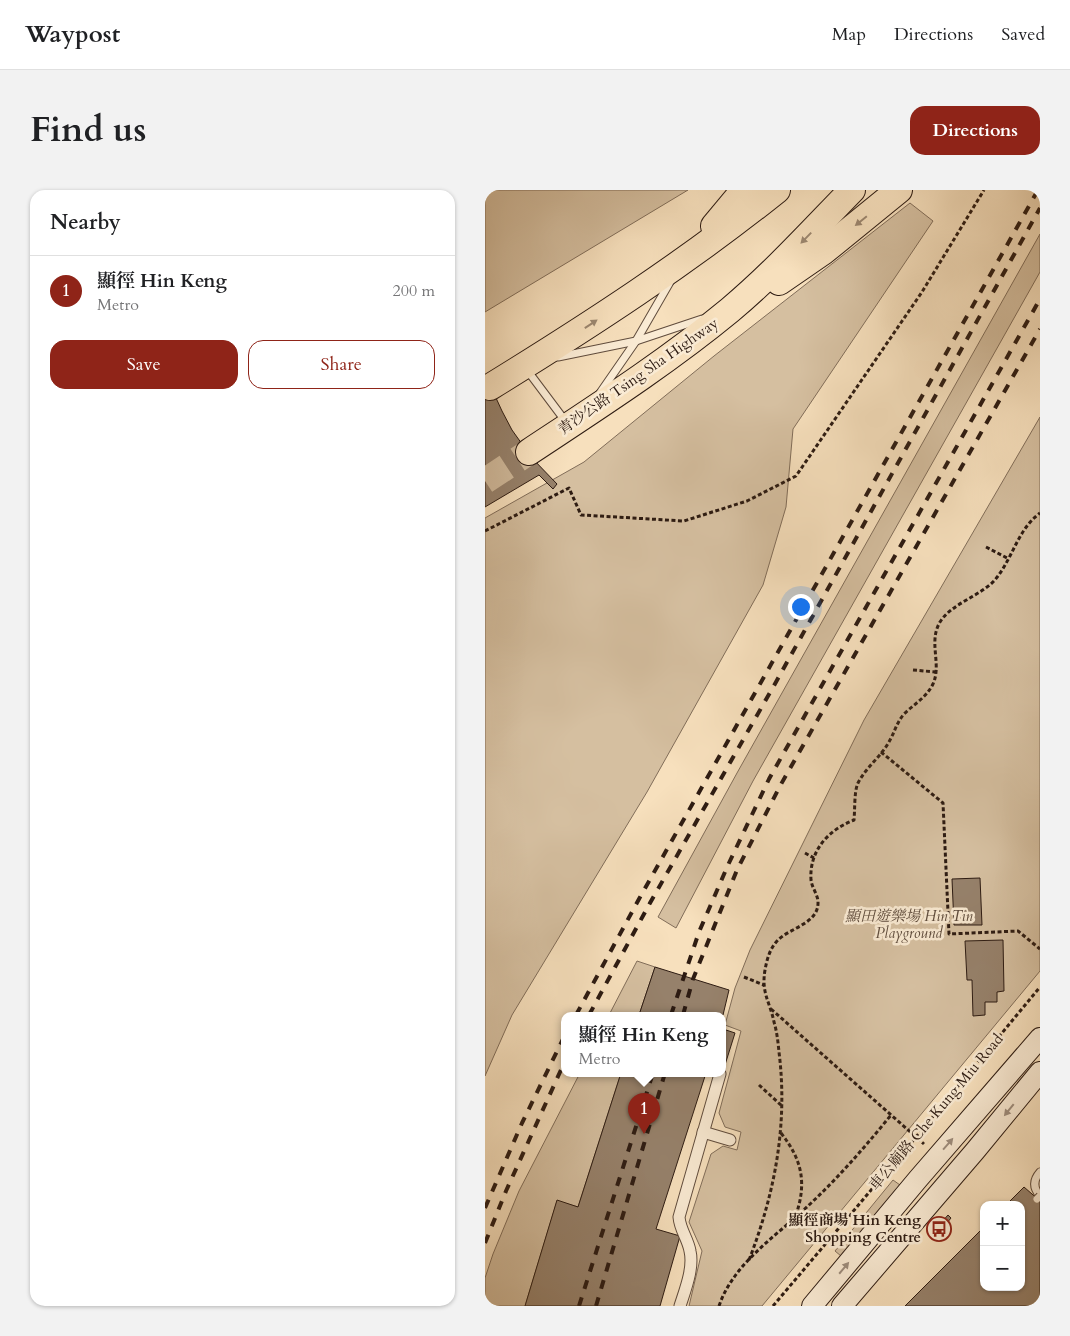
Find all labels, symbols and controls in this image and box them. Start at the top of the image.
text: Waypost [25,18,120,51]
text: Map [832,22,866,47]
text: Directions [894,22,973,47]
text: Saved [1001,22,1045,47]
text: Find us [30,106,146,154]
button: Directions [910,106,1040,155]
text: Nearby [50,208,121,237]
one-way arrow [855,215,868,226]
one-way arrow [800,231,812,243]
text: 顯徑 Hin Keng [97,268,227,294]
text: 1 [62,280,70,302]
text: 200 m [393,280,435,302]
text: Metro [97,294,139,316]
street label: 青沙公路 Tsing Sha Highway [554,313,722,439]
one-way arrow [584,319,598,329]
button: Save [50,340,238,389]
button: Share [248,340,435,389]
your location [788,594,814,620]
park label: 顯田遊樂場 Hin Tin Playground [845,906,974,943]
popup [561,1012,726,1077]
text: 顯徑 Hin Keng [579,1022,708,1048]
street label: 車公廟路 Che Kung Miu Road [865,1030,1007,1194]
text: Metro [579,1048,620,1070]
pin: 1 [628,1093,660,1134]
one-way arrow [1004,1104,1015,1116]
one-way arrow [942,1138,953,1150]
map controls [980,1201,1025,1291]
button: + [980,1201,1025,1246]
place label: 顯徑商場 Hin Keng Shopping Centre [788,1210,921,1247]
bus stop icon: 顯徑商場 Hin Keng Shopping Centre [926,1216,952,1242]
button: − [980,1246,1025,1291]
one-way arrow [838,1262,849,1275]

